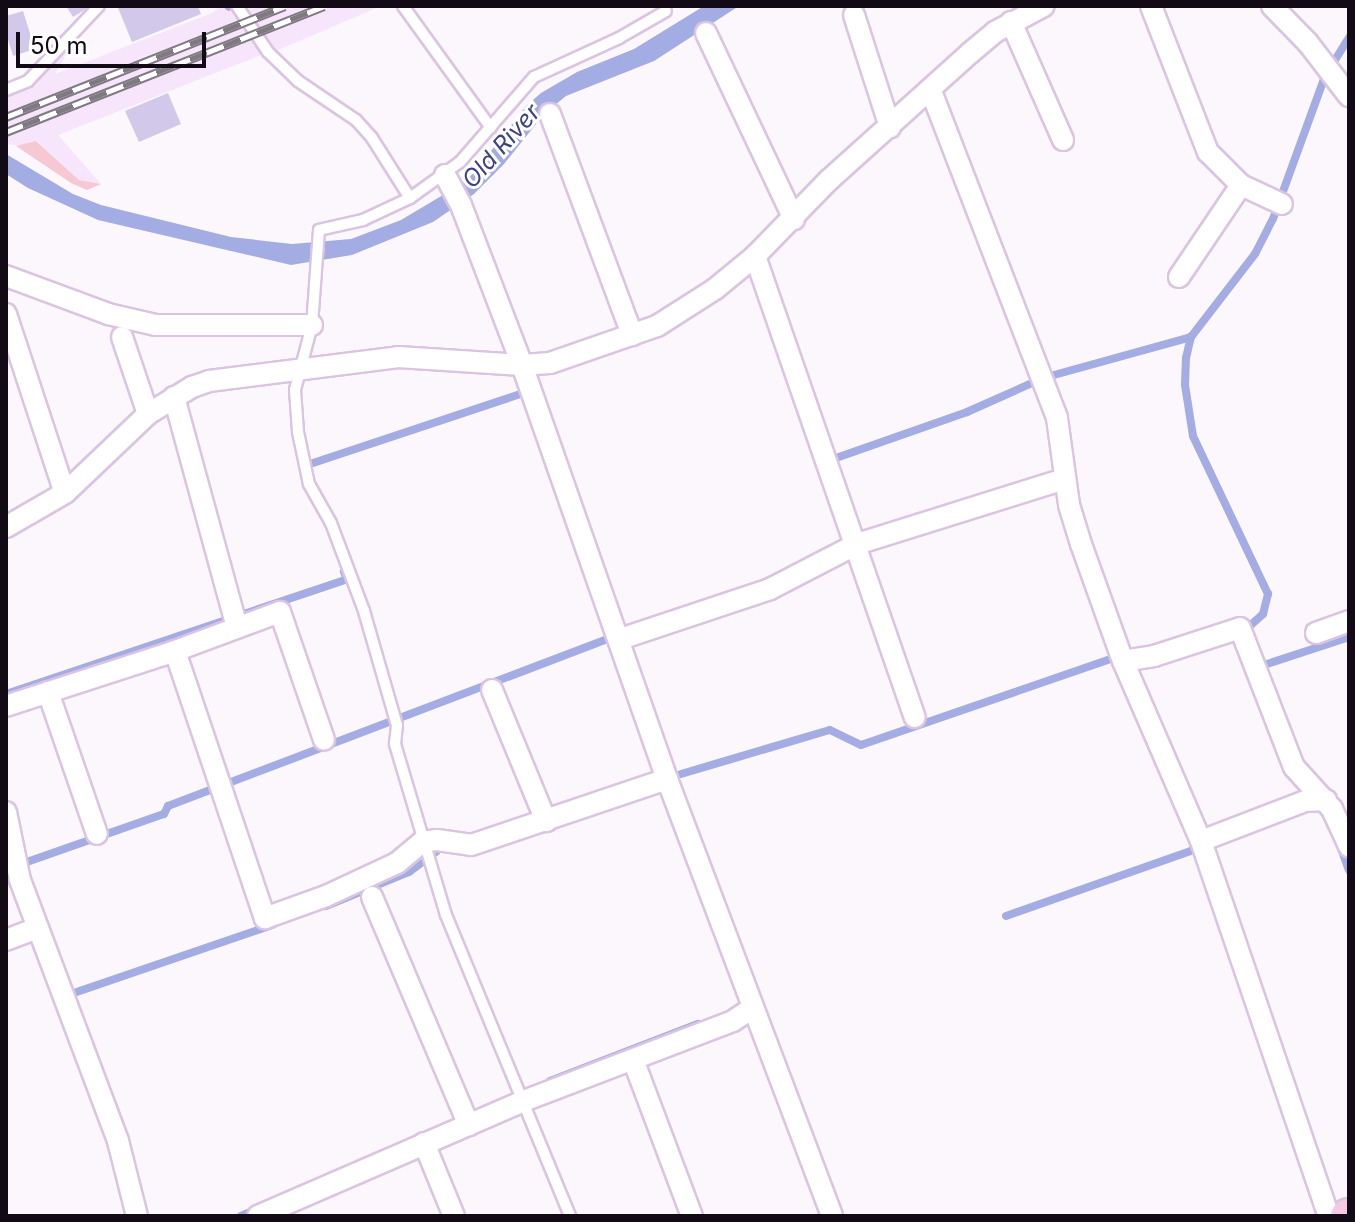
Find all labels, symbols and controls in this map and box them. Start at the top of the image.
scale bar [20,16,210,66]
text: 50 m [30,31,88,60]
water label: Old River [456,98,546,194]

